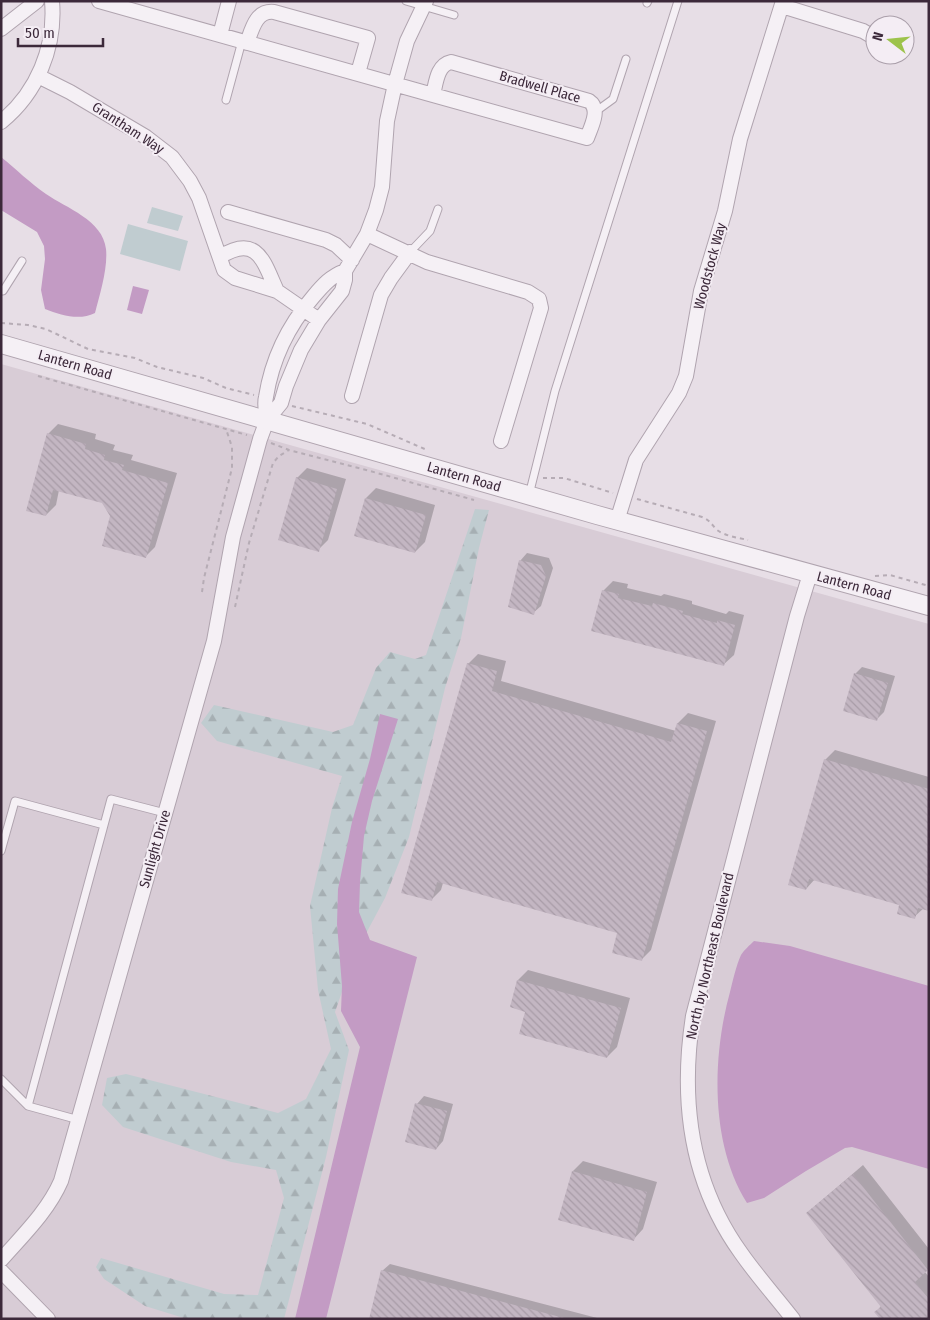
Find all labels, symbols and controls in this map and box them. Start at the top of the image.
scale bar [18,15,102,47]
north arrow [865,15,915,65]
text: 50 m [25,24,55,42]
text: N [869,30,887,43]
street label: Bradwell Place [497,67,583,107]
street label: Grantham Way [89,98,168,158]
street label: Woodstock Way [690,220,730,311]
street label: Lantern Road [36,346,114,384]
street label: Lantern Road [425,458,503,496]
street label: Lantern Road [815,568,893,604]
street label: Sunlight Drive [136,808,174,890]
street label: North by Northeast Boulevard [683,871,737,1041]

